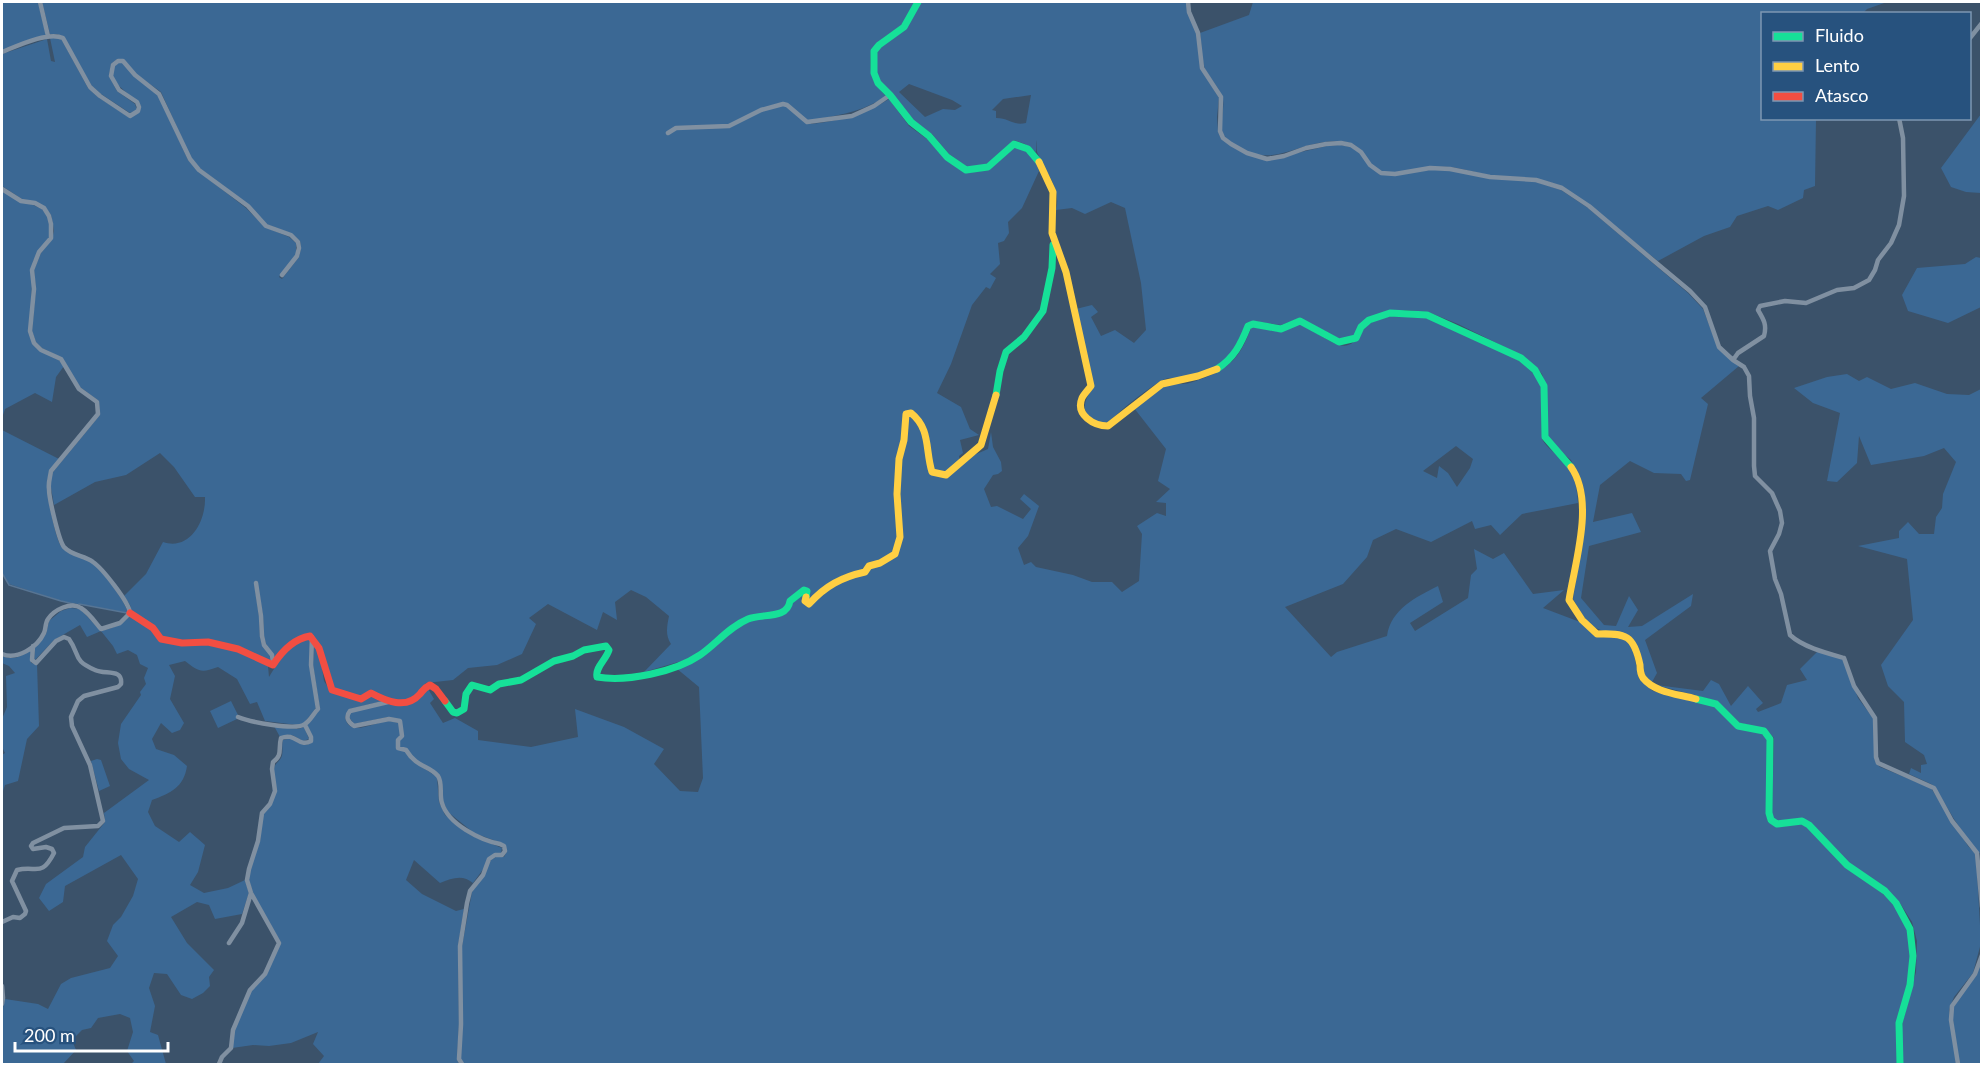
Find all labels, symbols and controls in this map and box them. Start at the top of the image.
legend [1761,12,1971,120]
text: Fluido [1815,24,1864,46]
text: Lento [1815,54,1860,76]
text: Atasco [1815,84,1868,106]
scale bar [15,1015,168,1053]
text: 200 m [24,1024,75,1046]

